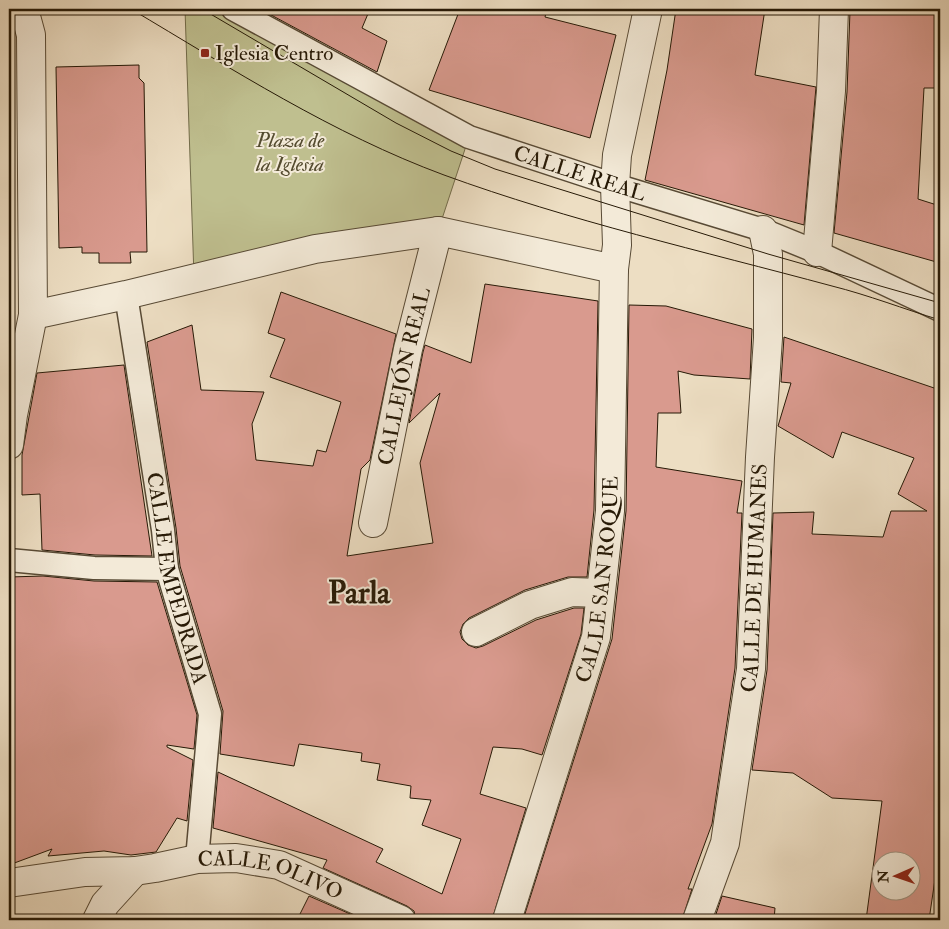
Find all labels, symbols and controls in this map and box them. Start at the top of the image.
place label: Iglesia Centro [215,40,333,67]
marker: Iglesia Centro [199,47,211,59]
park label: Plaza de la Iglesia [255,127,325,178]
street label: CALLE REAL [510,139,649,207]
street label: CALLEJÓN REAL [371,284,437,468]
street label: CALLE DE HUMANES [734,463,773,694]
street label: CALLE EMPEDRADA [141,470,214,687]
street label: CALLE SAN ROQUE [569,476,625,686]
district label: Parla [328,574,391,613]
street label: CALLE OLIVO [197,844,347,906]
north arrow [872,852,922,902]
text: N [875,869,892,884]

